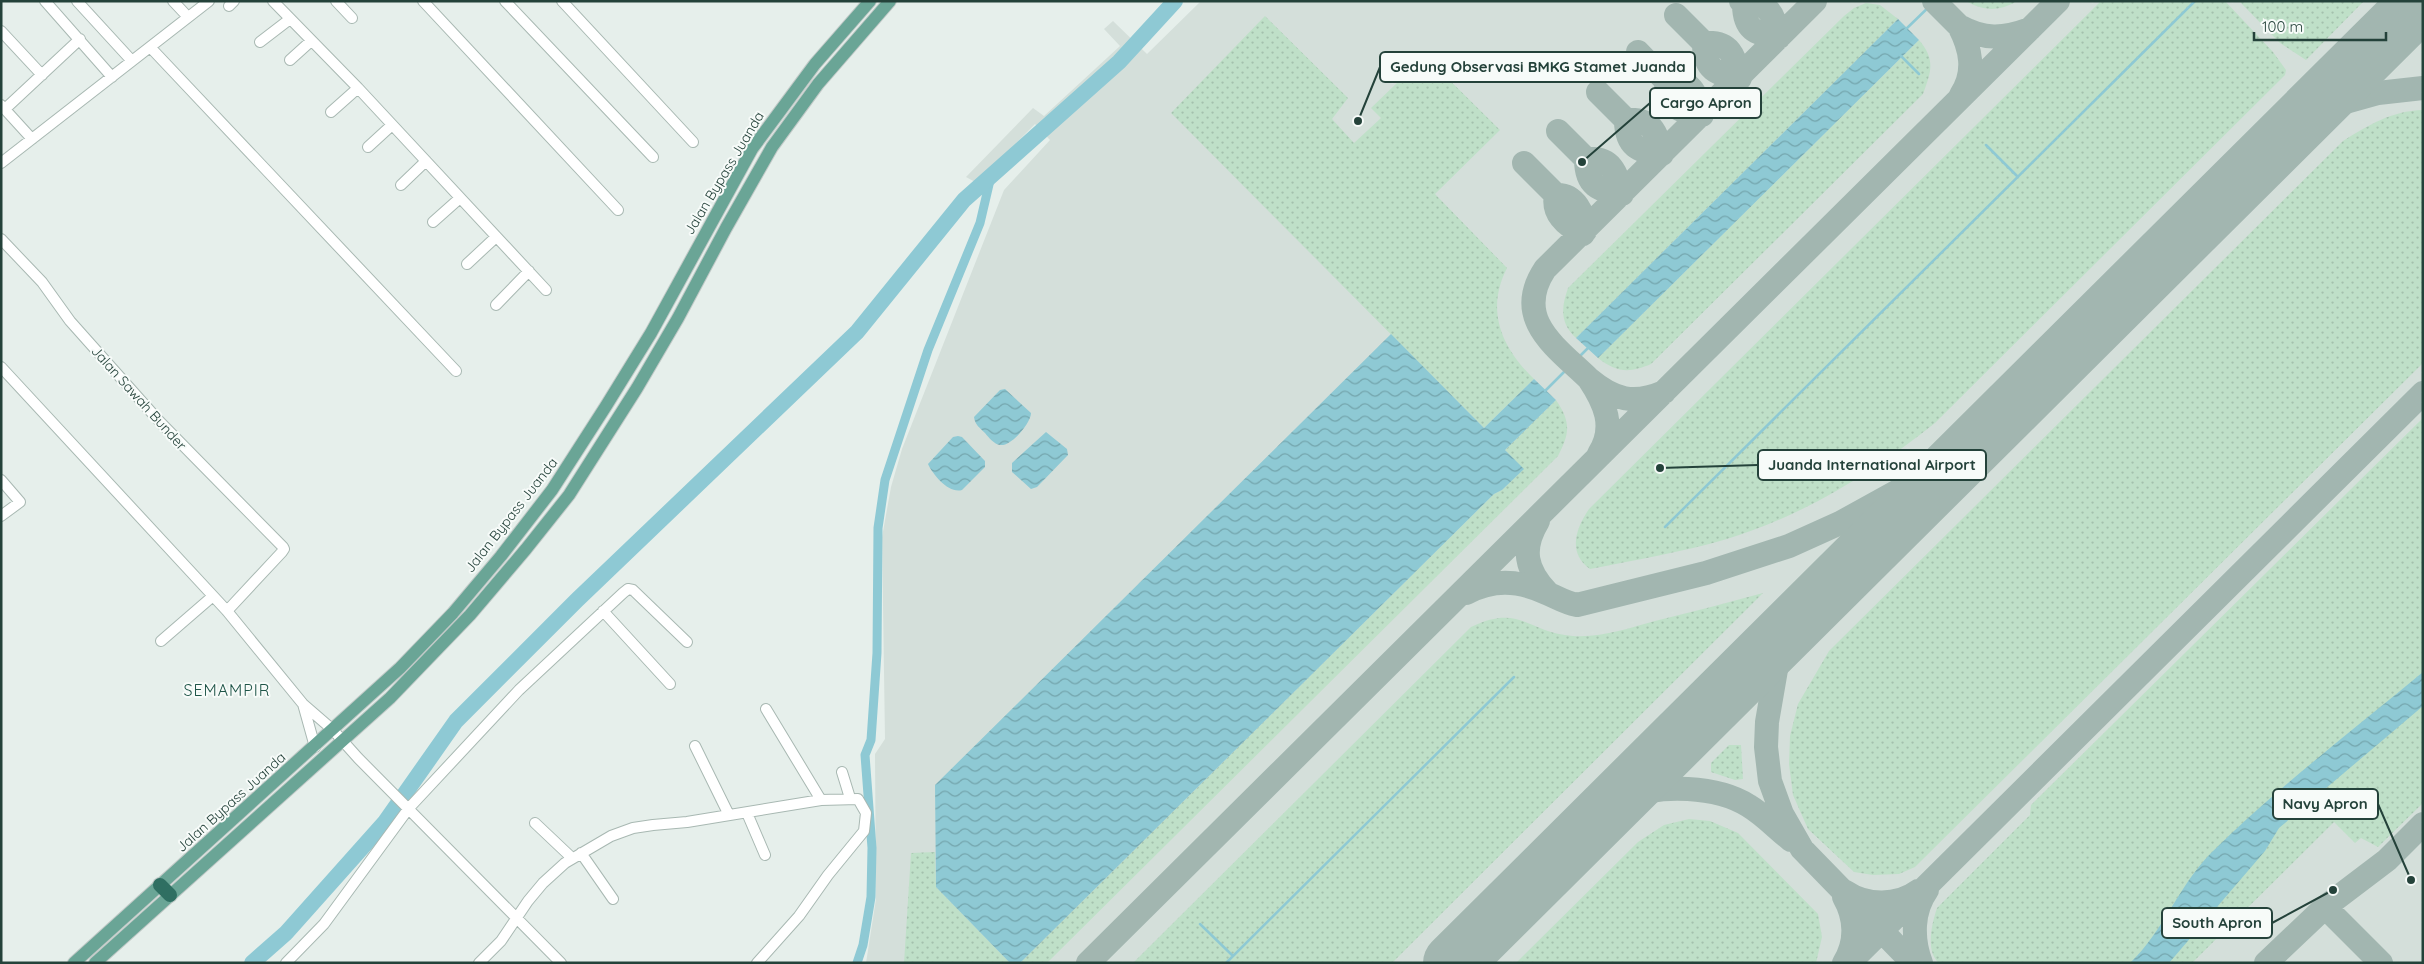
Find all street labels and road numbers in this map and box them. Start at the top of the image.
street label: Jalan Bypass Juanda [680,108,768,238]
street label: Jalan Sawah Bunder [87,342,191,454]
street label: Jalan Bypass Juanda [461,454,561,576]
street label: Jalan Bypass Juanda [173,748,289,856]

